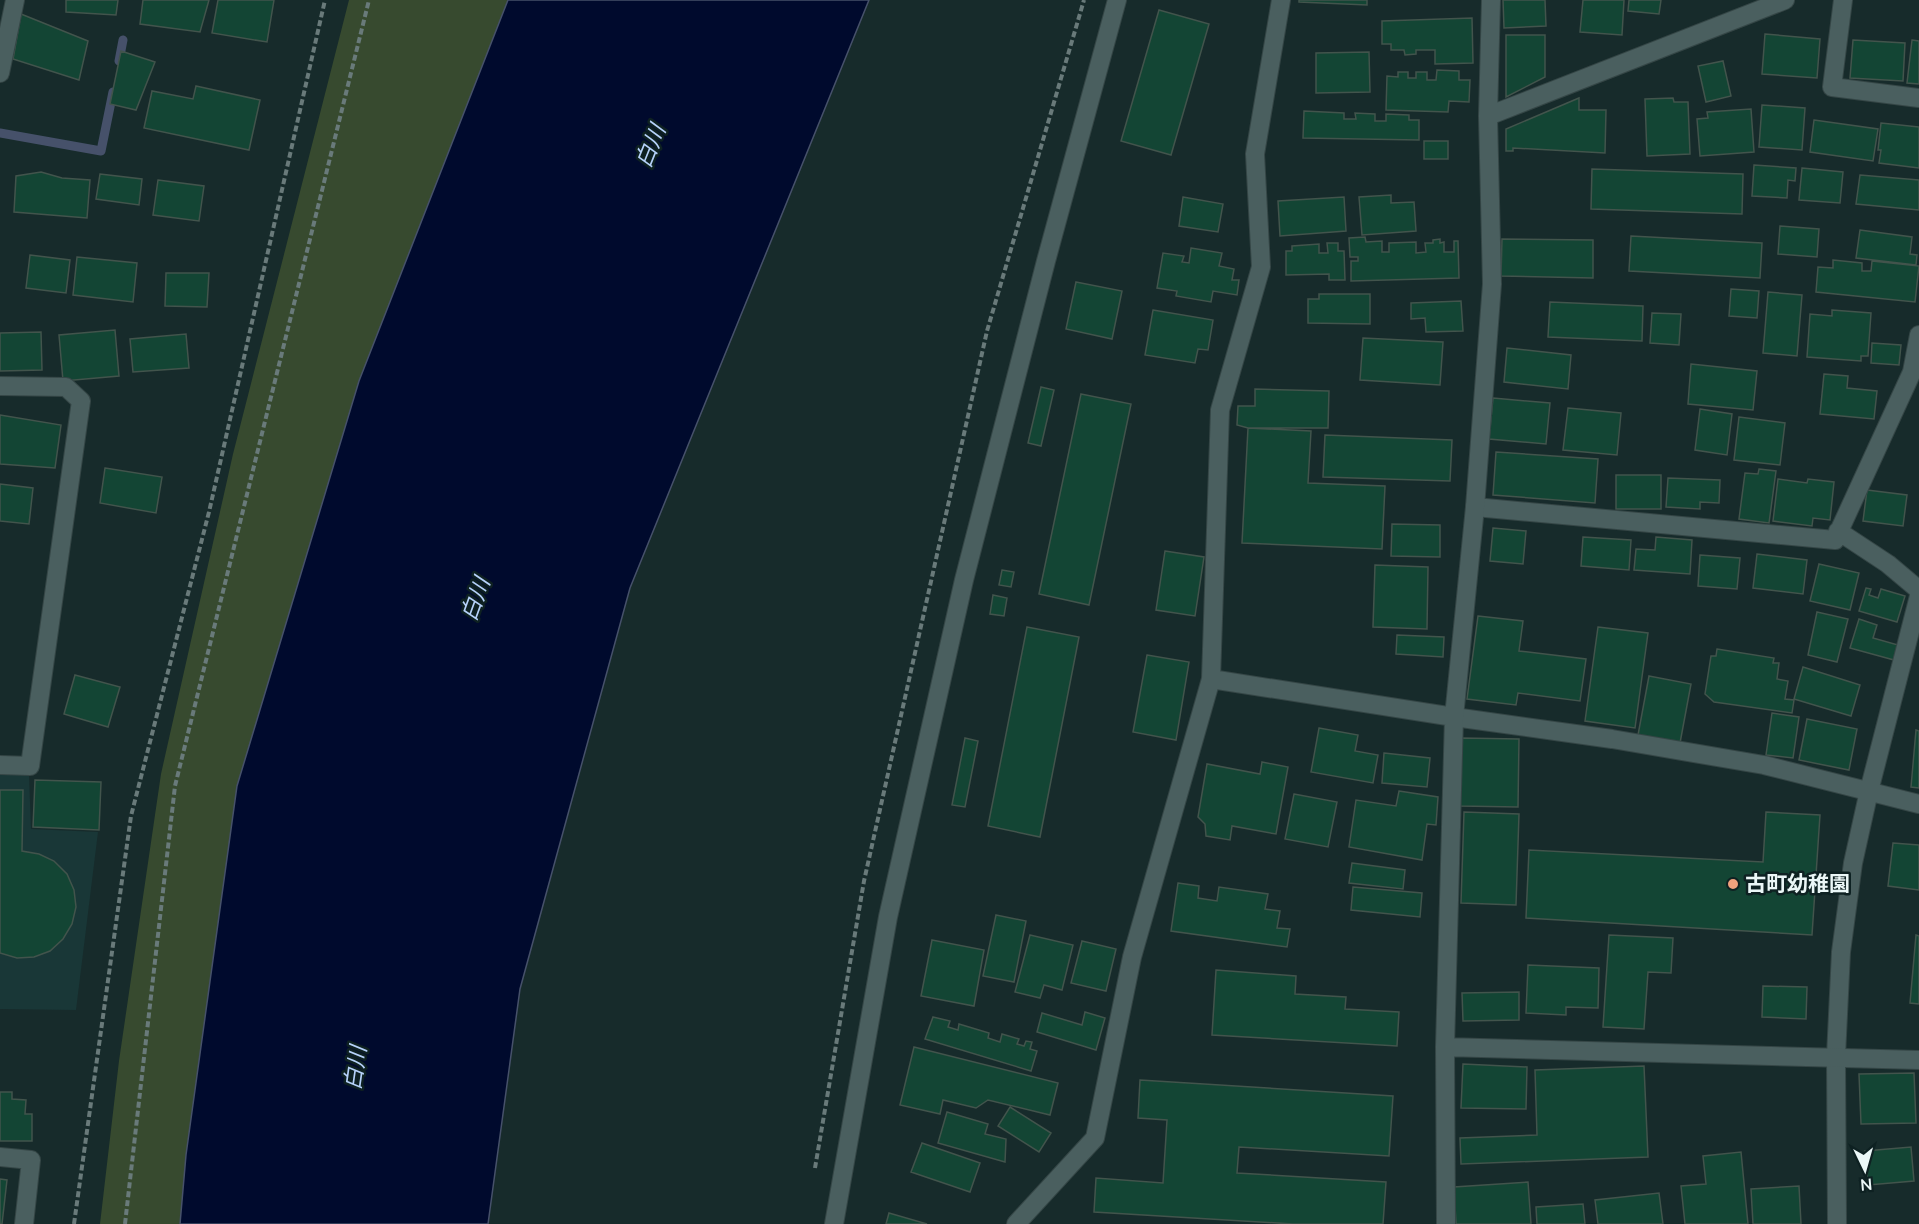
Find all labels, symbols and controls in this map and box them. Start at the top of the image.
water label: 白川 [629,119,674,172]
water label: 白川 [454,572,498,625]
place label: 古町幼稚園 [1745,870,1850,898]
marker: 古町幼稚園 [1726,877,1740,891]
water label: 白川 [338,1042,374,1092]
north arrow [1835,1140,1895,1200]
text: N [1859,1172,1873,1195]

